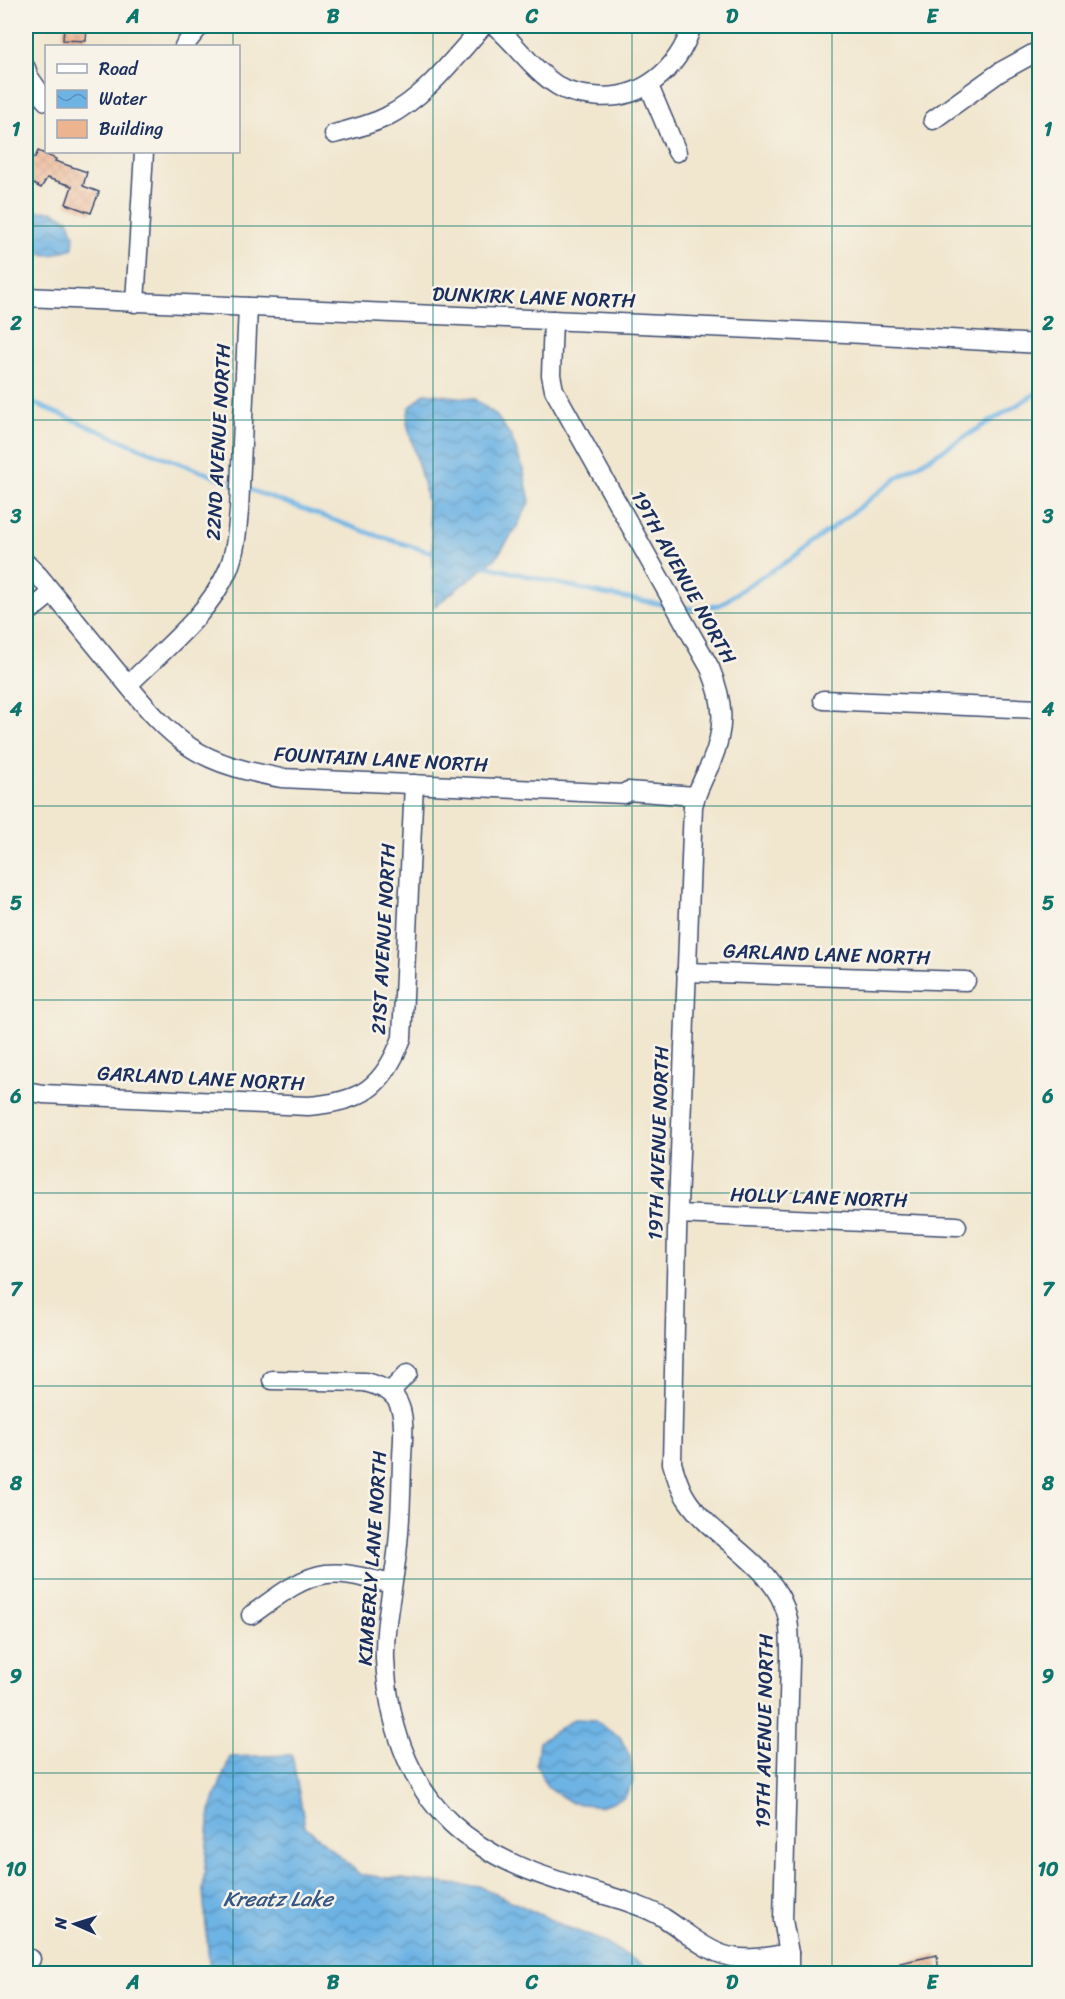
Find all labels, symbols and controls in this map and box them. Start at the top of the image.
text: A [125,0,140,34]
text: B [327,0,340,34]
text: C [525,0,539,34]
text: D [726,0,739,34]
text: E [926,0,939,34]
legend [45,45,240,153]
text: Road [99,53,139,85]
text: Water [99,83,148,115]
text: 1 [12,112,21,147]
text: 1 [1044,112,1053,147]
text: Building [99,113,163,145]
street label: DUNKIRK LANE NORTH [432,276,636,319]
text: 2 [9,306,22,341]
text: 2 [1041,306,1054,341]
street label: 22ND AVENUE NORTH [196,343,241,541]
street label: 19TH AVENUE NORTH [621,484,746,671]
text: 3 [10,499,22,534]
text: 3 [1042,499,1054,534]
text: 4 [9,692,23,727]
text: 4 [1041,692,1055,727]
street label: FOUNTAIN LANE NORTH [273,736,489,783]
street label: 21ST AVENUE NORTH [361,842,406,1036]
text: 5 [10,886,22,921]
text: 5 [1042,886,1054,921]
street label: GARLAND LANE NORTH [723,933,931,976]
street label: 19TH AVENUE NORTH [638,1045,679,1241]
street label: GARLAND LANE NORTH [96,1056,306,1101]
text: 6 [9,1079,22,1114]
text: 6 [1041,1079,1054,1114]
street label: HOLLY LANE NORTH [730,1177,908,1218]
text: 7 [10,1272,23,1307]
text: 7 [1042,1272,1055,1307]
street label: KIMBERLY LANE NORTH [348,1449,397,1667]
text: 8 [9,1466,23,1501]
text: 8 [1041,1466,1055,1501]
street label: 19TH AVENUE NORTH [745,1633,784,1829]
text: 9 [10,1659,22,1694]
text: 9 [1042,1659,1054,1694]
text: 10 [5,1852,27,1887]
text: 10 [1037,1852,1059,1887]
water label: Kreatz Lake [223,1880,335,1918]
north arrow [45,1894,105,1954]
text: N [46,1916,75,1931]
text: A [125,1965,140,1999]
text: B [327,1965,340,1999]
text: C [525,1965,539,1999]
text: D [726,1965,739,1999]
text: E [926,1965,939,1999]

